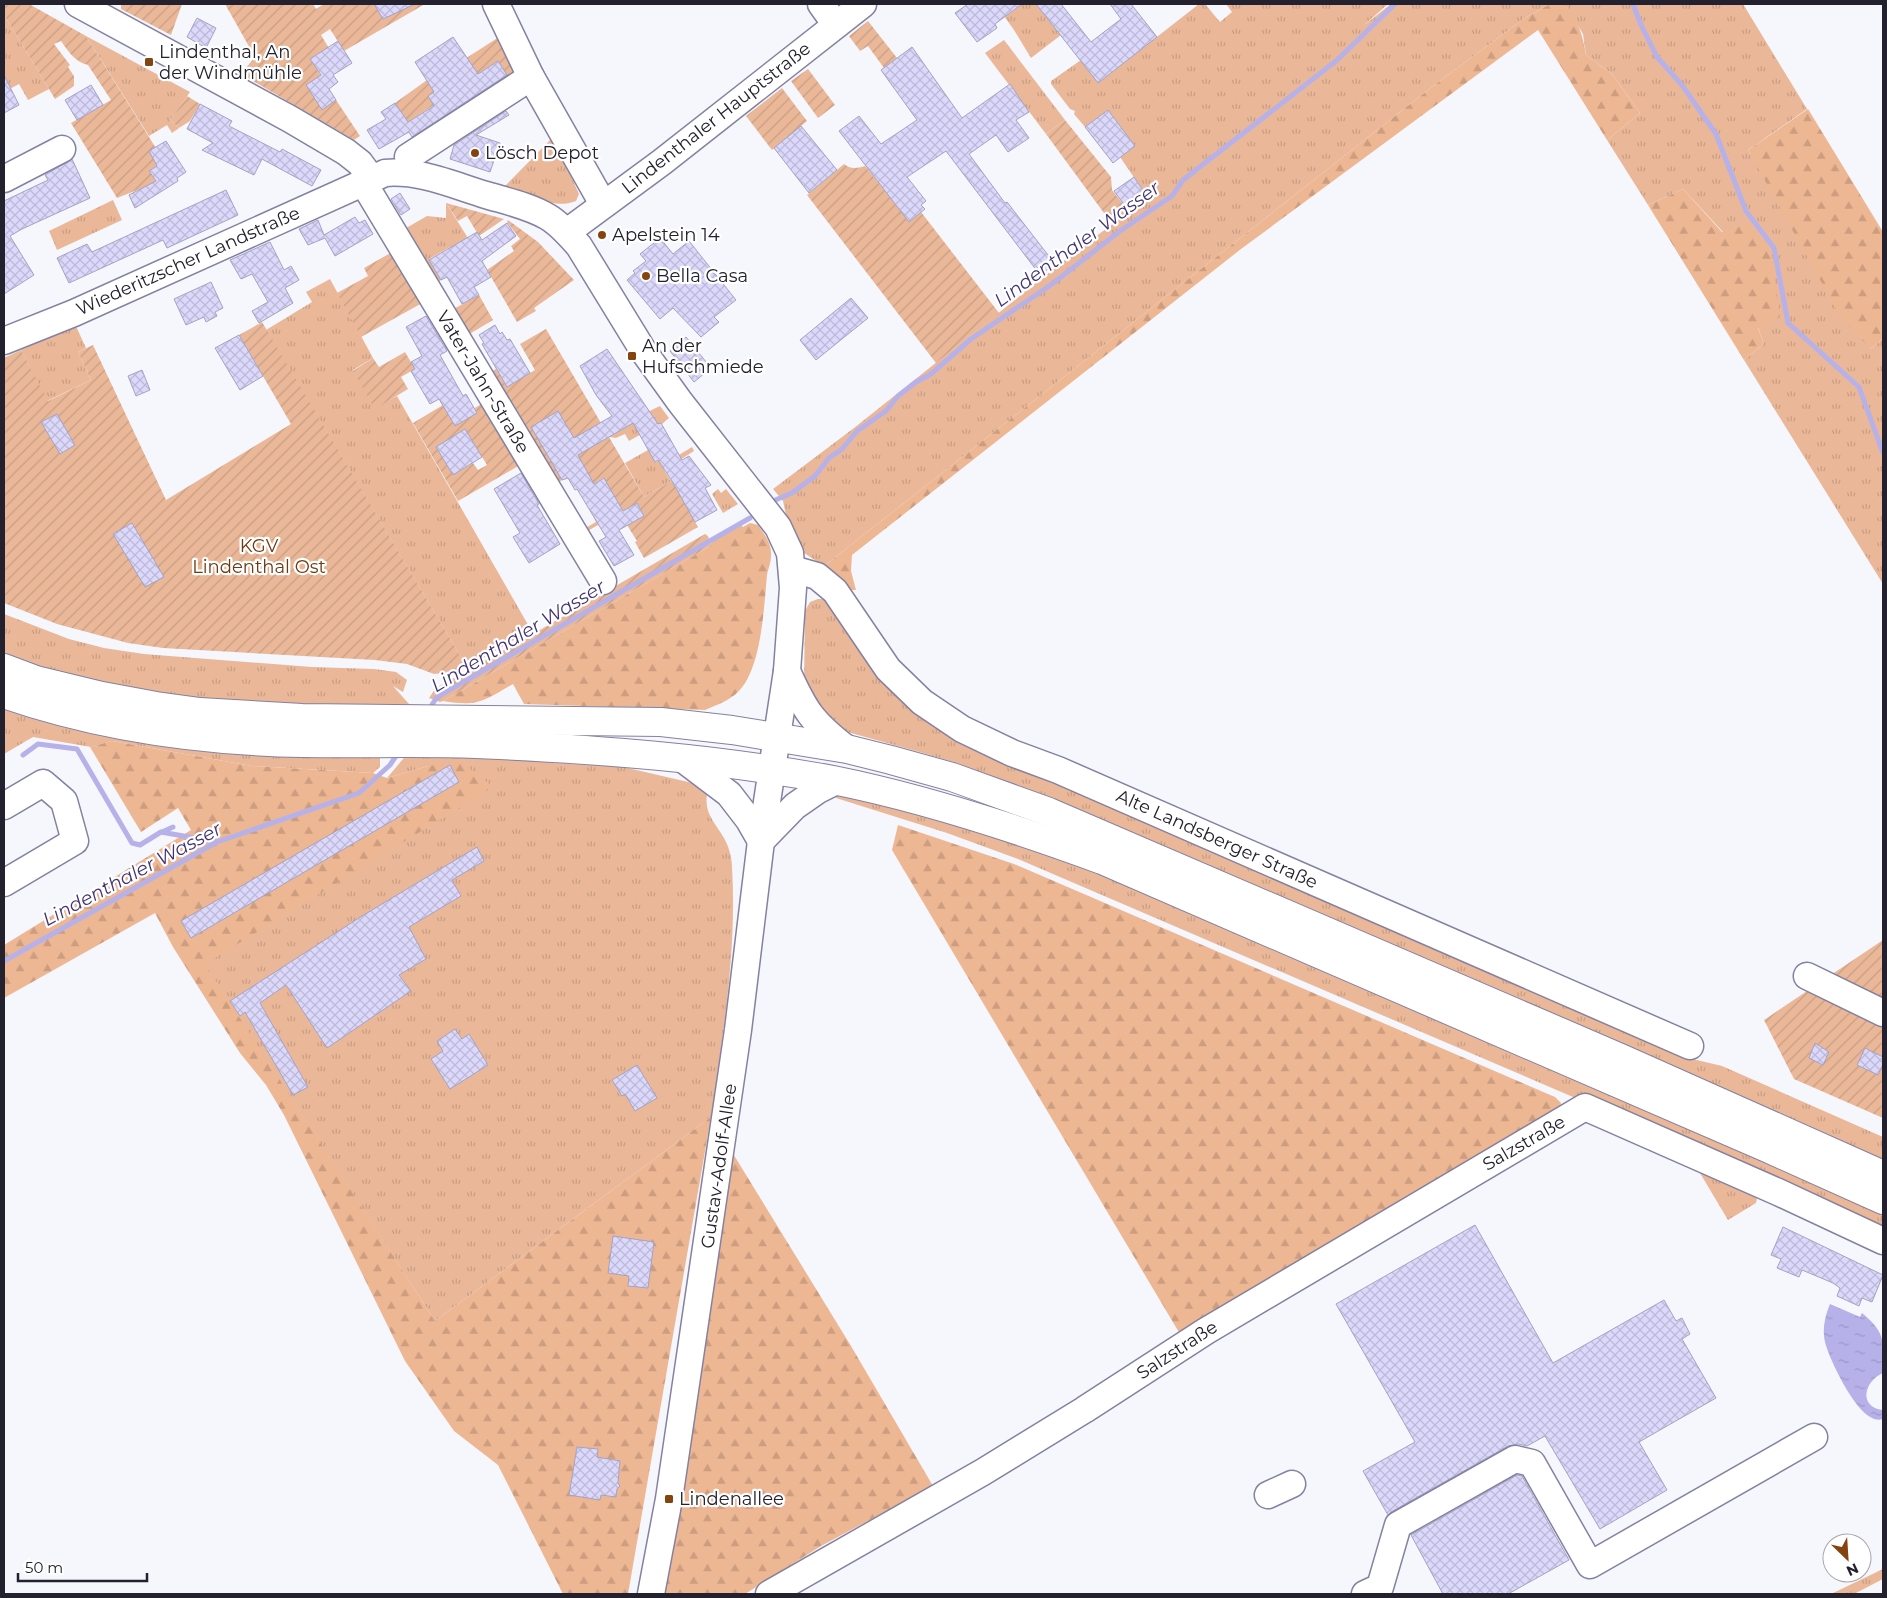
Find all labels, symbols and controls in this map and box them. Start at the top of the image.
street label: Lindenthaler Hauptstraße [617,37,815,199]
place label: Lindenthal, An der Windmühle [159,41,302,84]
marker: Lindenthal, An der Windmühle [143,56,155,68]
place label: Lösch Depot [485,142,599,164]
marker: Lösch Depot [469,147,481,159]
water label: Lindenthaler Wasser [990,176,1165,312]
street label: Wiederitzscher Landstraße [73,202,303,320]
place label: Apelstein 14 [612,224,720,246]
marker: Apelstein 14 [596,229,608,241]
place label: Bella Casa [656,265,748,287]
marker: Bella Casa [640,270,652,282]
street label: Vater-Jahn-Straße [432,307,534,457]
place label: An der Hufschmiede [642,335,764,378]
marker: An der Hufschmiede [626,350,638,362]
park label: KGV Lindenthal Ost [192,535,326,578]
water label: Lindenthaler Wasser [427,575,610,697]
street label: Alte Landsberger Straße [1113,785,1321,893]
water label: Lindenthaler Wasser [39,817,226,931]
street label: Gustav-Adolf-Allee [697,1082,741,1250]
street label: Salzstraße [1479,1110,1569,1175]
street label: Salzstraße [1133,1316,1222,1384]
place label: Lindenallee [679,1488,784,1510]
marker: Lindenallee [663,1493,675,1505]
north arrow [1822,1533,1872,1583]
scale bar [18,1550,146,1582]
text: 50 m [25,1558,63,1577]
text: N [1844,1559,1861,1580]

